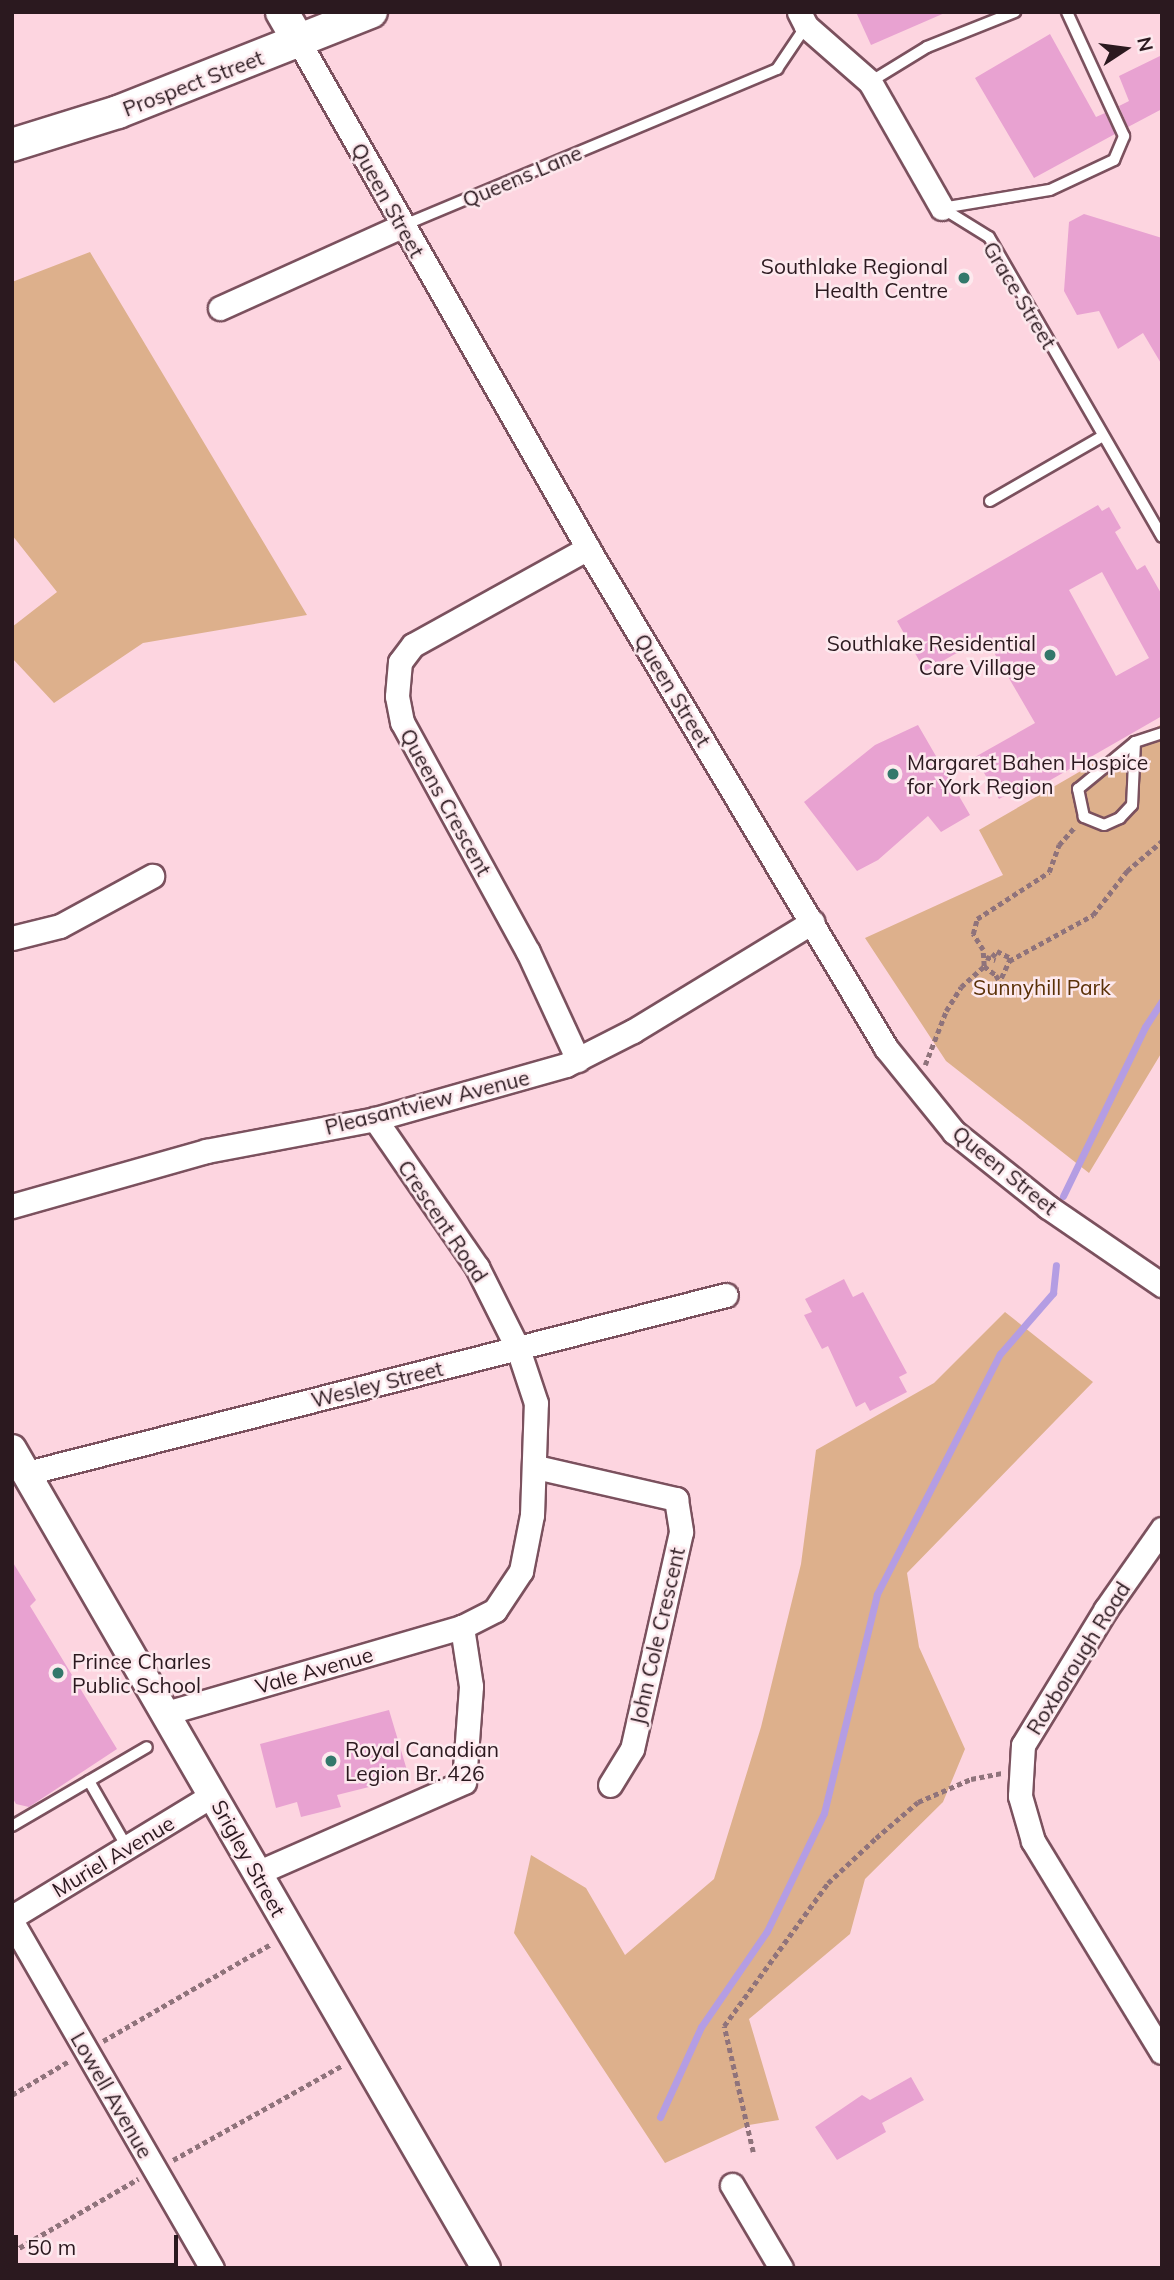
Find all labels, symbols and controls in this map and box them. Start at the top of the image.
north arrow [1090,14,1160,84]
text: N [1132,35,1159,54]
street label: Prospect Street [119,45,267,121]
street label: Queen Street [346,138,430,262]
street label: Queens Lane [459,140,585,212]
street label: Grace Street [978,237,1062,353]
place label: Southlake Regional Health Centre [761,253,948,303]
marker: Southlake Regional Health Centre [954,268,974,288]
street label: Queen Street [629,629,717,751]
place label: Southlake Residential Care Village [827,630,1036,680]
marker: Southlake Residential Care Village [1042,647,1058,663]
street label: Queens Crescent [395,724,497,880]
place label: Margaret Bahen Hospice for York Region [907,749,1148,799]
marker: Margaret Bahen Hospice for York Region [885,766,901,782]
park label: Sunnyhill Park [973,974,1111,1000]
street label: Pleasantview Avenue [322,1064,532,1140]
street label: Queen Street [948,1120,1062,1220]
street label: Crescent Road [393,1155,493,1287]
street label: Wesley Street [308,1355,446,1413]
street label: John Cole Crescent [624,1545,690,1727]
street label: Roxborough Road [1021,1577,1135,1739]
street label: Vale Avenue [252,1641,376,1699]
place label: Prince Charles Public School [72,1648,211,1698]
marker: Prince Charles Public School [50,1665,66,1681]
place label: Royal Canadian Legion Br. 426 [345,1736,499,1786]
marker: Royal Canadian Legion Br. 426 [323,1753,339,1769]
street label: Srigley Street [207,1795,291,1921]
street label: Muriel Avenue [47,1810,179,1902]
street label: Lowell Avenue [66,2028,158,2162]
scale bar [18,2220,182,2264]
text: 50 m [27,2234,76,2260]

